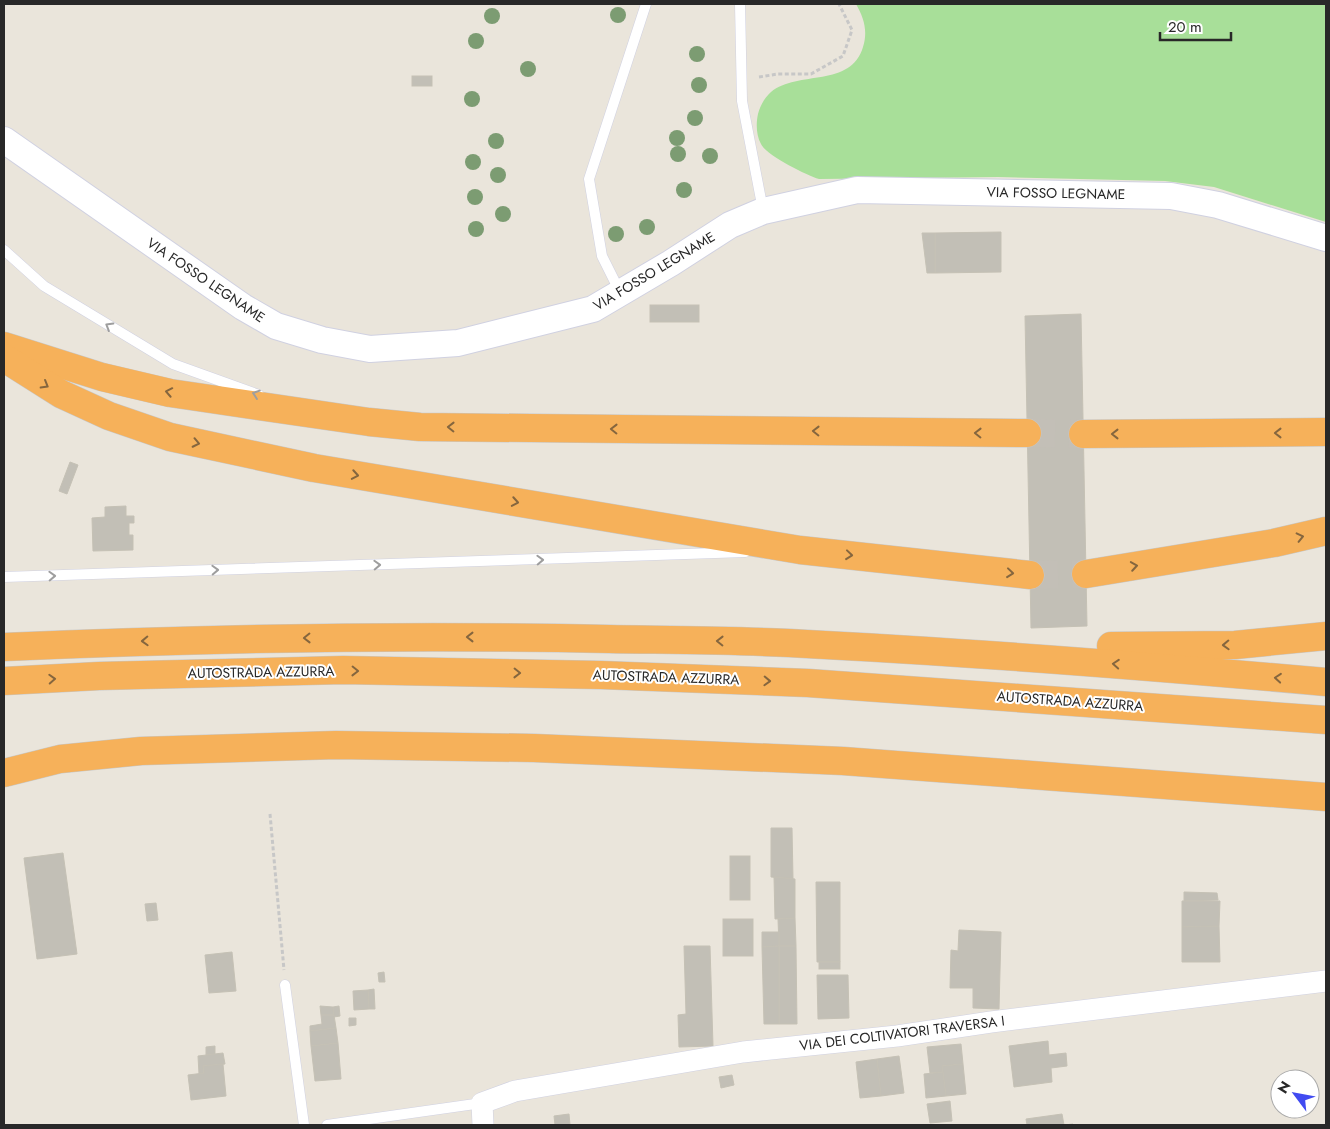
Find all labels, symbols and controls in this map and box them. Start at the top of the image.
scale bar [1160,10,1231,42]
text: 20 m [1168,16,1202,38]
street label: VIA FOSSO LEGNAME [986,182,1126,204]
street label: VIA FOSSO LEGNAME [589,227,719,315]
street label: VIA FOSSO LEGNAME [143,233,269,327]
one-way arrow [106,322,115,332]
one-way arrow [39,378,48,388]
one-way arrow [164,388,173,398]
one-way arrow [253,389,261,399]
one-way arrow [447,422,455,432]
one-way arrow [610,424,618,434]
one-way arrow [812,426,820,436]
one-way arrow [974,428,982,438]
one-way arrow [1111,428,1119,439]
one-way arrow [1273,428,1281,438]
one-way arrow [191,437,200,448]
one-way arrow [351,469,359,479]
one-way arrow [511,496,520,506]
one-way arrow [1295,532,1304,543]
one-way arrow [845,549,853,560]
one-way arrow [536,554,544,565]
one-way arrow [374,560,382,570]
one-way arrow [1130,561,1138,572]
one-way arrow [211,565,219,576]
one-way arrow [1007,567,1015,578]
one-way arrow [49,570,57,581]
one-way arrow [466,632,474,642]
one-way arrow [303,633,311,643]
one-way arrow [141,636,149,647]
one-way arrow [715,636,723,646]
one-way arrow [1221,640,1229,651]
one-way arrow [1112,659,1120,670]
street label: AUTOSTRADA AZZURRA [187,661,335,683]
street label: AUTOSTRADA AZZURRA [592,664,740,690]
one-way arrow [351,665,359,676]
one-way arrow [514,668,522,678]
one-way arrow [1273,672,1281,683]
one-way arrow [49,673,57,684]
one-way arrow [764,676,771,686]
street label: AUTOSTRADA AZZURRA [996,686,1145,716]
street label: VIA DEI COLTIVATORI TRAVERSA I [798,1010,1006,1056]
north arrow [1270,1069,1320,1119]
text: N [1273,1077,1295,1097]

